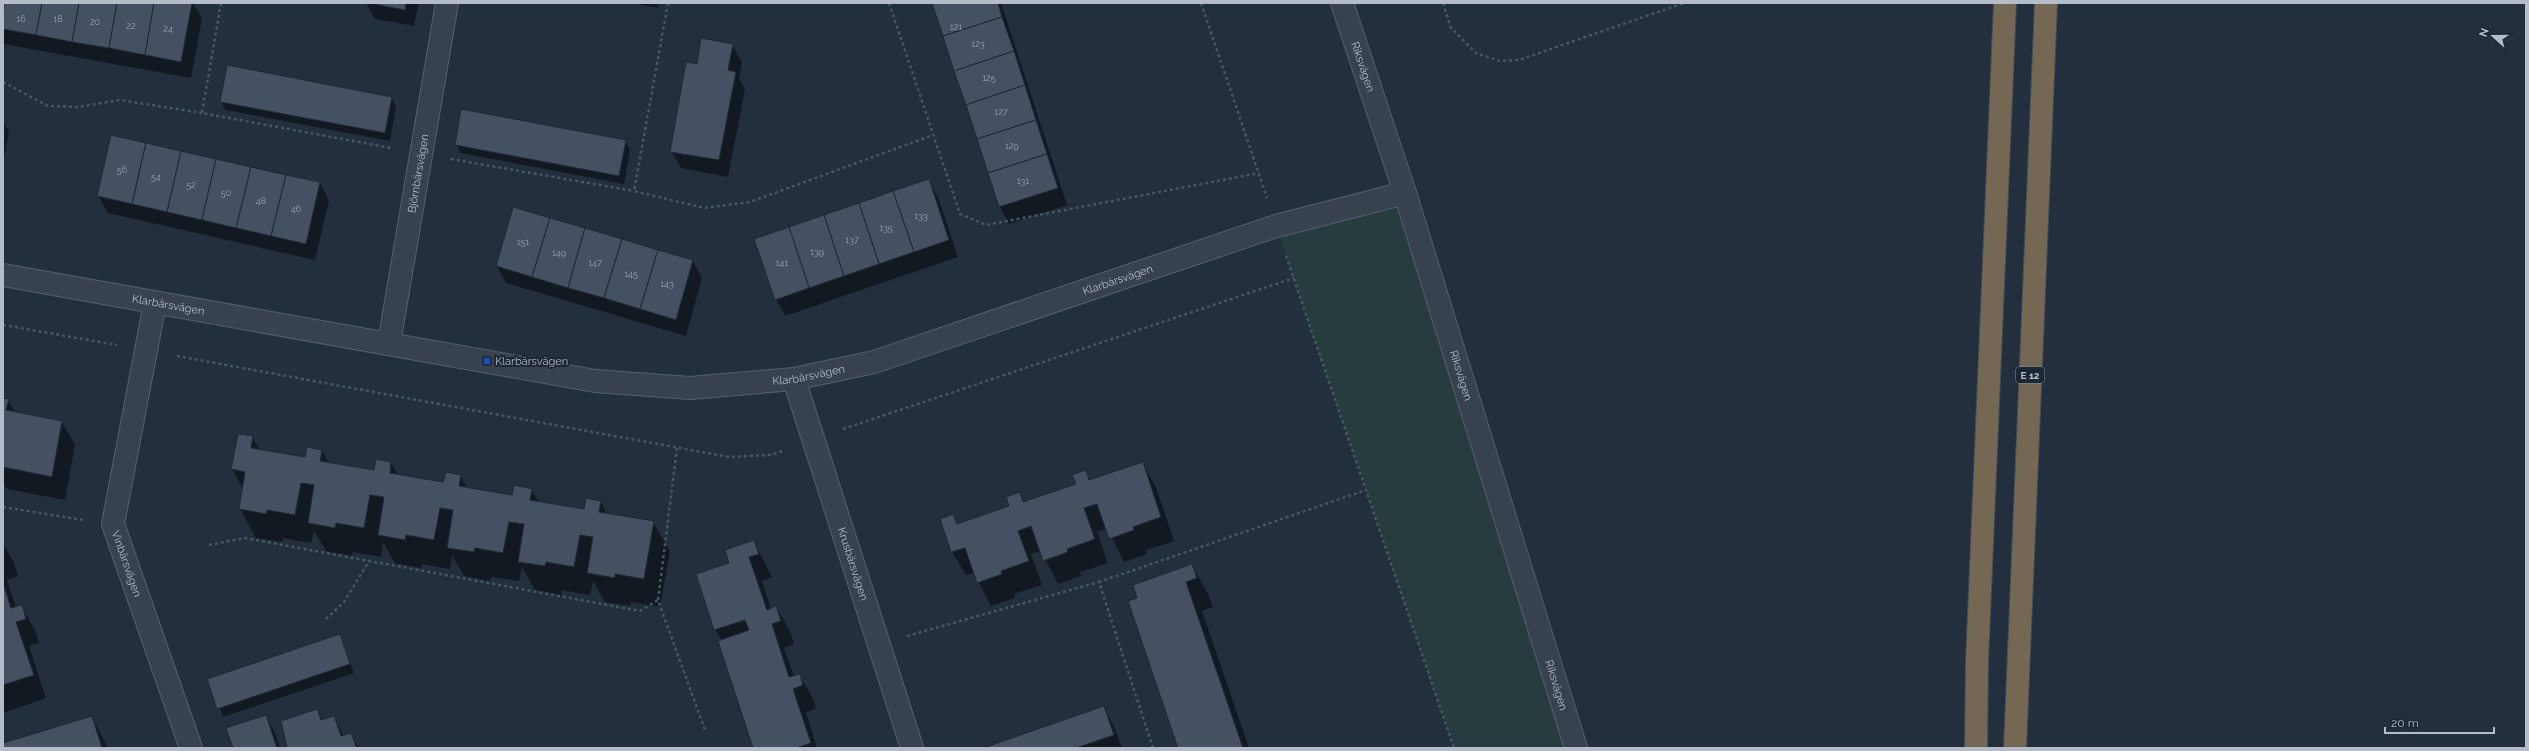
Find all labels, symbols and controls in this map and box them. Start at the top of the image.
house number: 16 [16,14,26,24]
house number: 18 [53,14,63,24]
north arrow [2473,16,2513,56]
house number: 20 [90,17,101,27]
house number: 22 [126,21,136,31]
house number: 121 [950,22,962,32]
house number: 24 [163,24,173,34]
text: N [2477,26,2492,39]
house number: 123 [971,39,985,49]
street label: Riksvägen [1349,40,1377,93]
house number: 125 [982,73,996,83]
house number: 127 [994,107,1008,117]
street label: Björnbärsvägen [405,133,431,214]
house number: 129 [1005,141,1019,151]
house number: 56 [117,165,128,175]
house number: 54 [151,172,161,182]
house number: 131 [1017,176,1029,186]
house number: 52 [186,180,196,190]
house number: 50 [221,188,232,198]
house number: 48 [256,196,266,206]
house number: 46 [291,204,302,214]
house number: 133 [914,211,928,221]
house number: 135 [879,223,893,233]
house number: 137 [845,235,859,245]
house number: 151 [517,237,529,247]
house number: 139 [810,247,824,257]
house number: 149 [552,248,566,258]
house number: 147 [588,258,602,268]
house number: 141 [776,258,788,268]
street label: Klarbärsvägen [1081,262,1154,297]
house number: 145 [624,269,638,279]
house number: 143 [660,279,674,289]
street label: Klarbärsvägen [131,292,206,317]
street label: Riksvägen [1447,349,1475,402]
place label: Klarbärsvägen [495,355,568,368]
marker: Klarbärsvägen [482,356,492,366]
street label: Klarbärsvägen [772,362,846,387]
road number: E 12 [2016,367,2044,383]
street label: Krusbärsvägen [835,526,871,602]
street label: Vinbärsvägen [109,529,144,599]
street label: Riksvägen [1543,658,1570,712]
scale bar [2385,709,2494,735]
text: 20 m [2391,716,2419,730]

